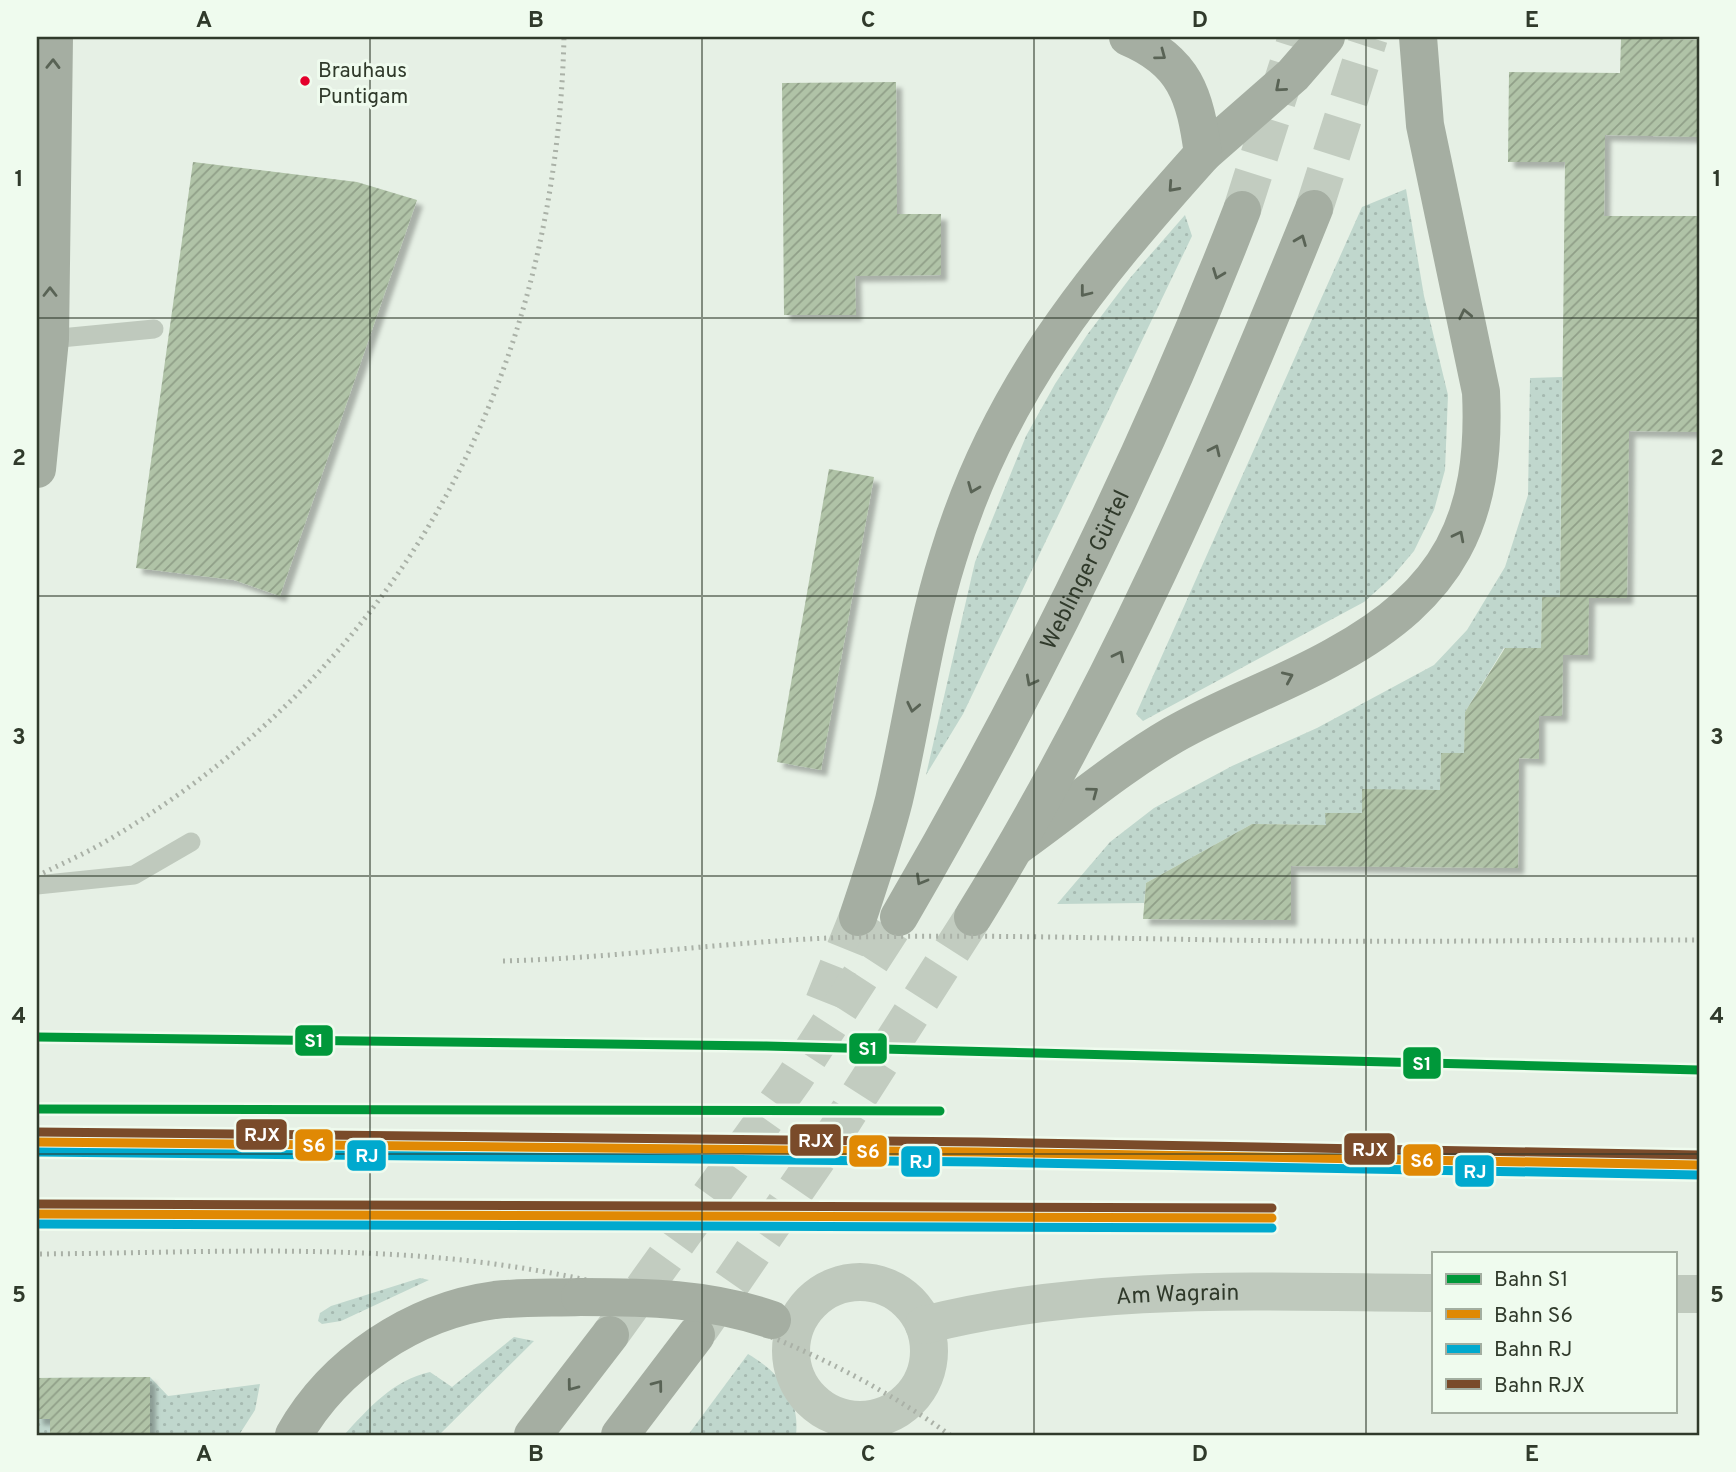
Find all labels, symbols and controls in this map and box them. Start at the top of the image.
text: A [196,7,212,36]
text: B [528,7,544,36]
text: C [861,7,875,36]
text: D [1192,7,1208,36]
text: E [1525,7,1539,36]
one-way arrow [1153,47,1166,60]
place label: Brauhaus Puntigam [318,58,408,111]
one-way arrow [46,59,61,70]
marker: Brauhaus Puntigam [298,74,312,88]
one-way arrow [1275,79,1288,91]
text: 1 [14,166,24,195]
text: 1 [1712,166,1722,195]
one-way arrow [1169,179,1181,192]
one-way arrow [1293,234,1307,246]
one-way arrow [1212,267,1226,279]
one-way arrow [1081,284,1094,296]
one-way arrow [42,286,58,297]
one-way arrow [1459,308,1474,320]
text: 2 [12,445,26,474]
one-way arrow [1206,445,1220,457]
text: 2 [1710,445,1724,474]
one-way arrow [967,482,981,494]
street label: Weblinger Gürtel [1035,486,1138,655]
one-way arrow [1451,531,1465,544]
one-way arrow [1110,651,1124,663]
one-way arrow [1281,671,1293,685]
one-way arrow [1025,673,1039,686]
one-way arrow [906,701,921,713]
text: 3 [12,724,26,753]
text: 3 [1710,724,1724,753]
one-way arrow [1085,787,1097,800]
one-way arrow [916,872,929,885]
text: 4 [12,1003,26,1032]
text: 4 [1710,1003,1724,1032]
line badge: S1 [294,1024,334,1057]
text: S1 [304,1030,324,1054]
line badge: S1 [848,1032,888,1065]
text: S1 [858,1038,878,1062]
line badge: S1 [1402,1046,1442,1080]
text: S1 [1412,1053,1432,1077]
line badge: RJX [235,1118,288,1151]
line badge: RJX [789,1123,842,1157]
text: RJX [244,1124,280,1148]
line badge: S6 [294,1128,334,1162]
text: RJX [798,1130,834,1154]
line badge: RJX [1343,1132,1396,1166]
line badge: S6 [848,1134,888,1168]
text: S6 [302,1135,326,1159]
line badge: RJ [346,1139,387,1172]
text: RJX [1352,1139,1388,1163]
text: S6 [856,1141,880,1165]
line badge: S6 [1402,1143,1442,1177]
text: RJ [355,1145,379,1169]
line badge: RJ [900,1145,941,1178]
text: S6 [1410,1150,1434,1174]
text: RJ [909,1151,933,1175]
line badge: RJ [1454,1154,1495,1188]
text: RJ [1463,1161,1487,1185]
legend [1432,1252,1676,1412]
text: Bahn S1 [1494,1267,1568,1294]
street label: Am Wagrain [1115,1280,1240,1313]
text: 5 [12,1282,26,1311]
text: 5 [1710,1282,1724,1311]
text: Bahn S6 [1494,1303,1573,1330]
text: Bahn RJ [1494,1337,1573,1364]
text: Bahn RJX [1494,1373,1585,1400]
one-way arrow [568,1378,581,1390]
one-way arrow [650,1380,662,1393]
text: A [196,1441,212,1470]
text: B [528,1441,544,1470]
text: C [861,1441,875,1470]
text: D [1192,1441,1208,1470]
text: E [1525,1441,1539,1470]

